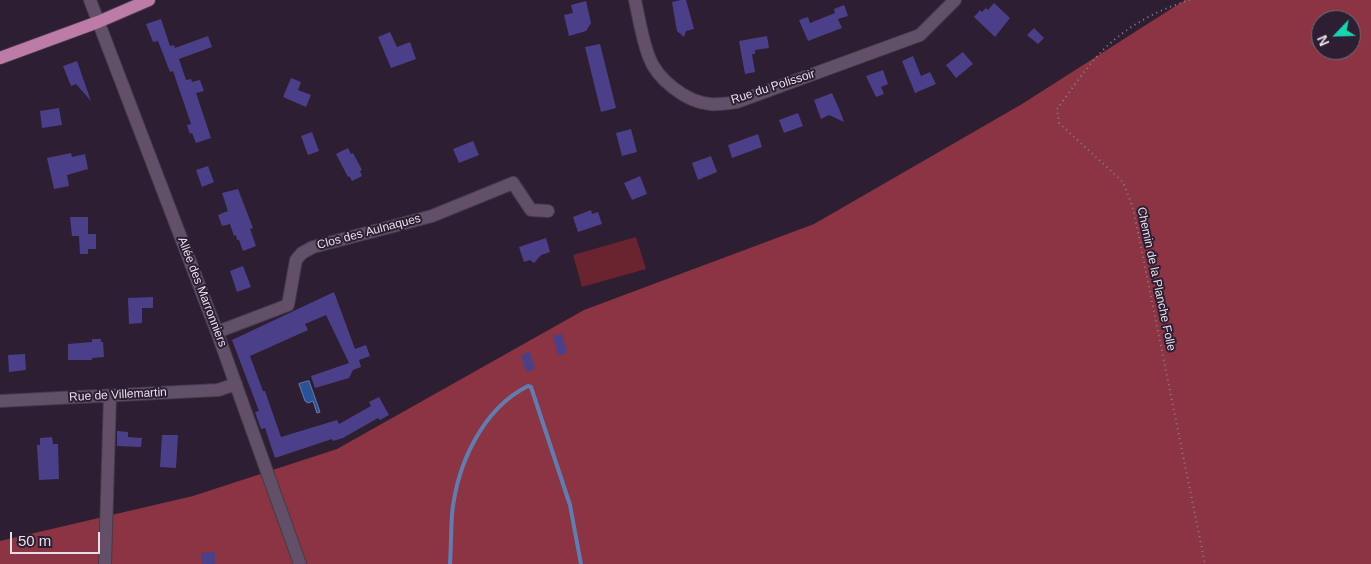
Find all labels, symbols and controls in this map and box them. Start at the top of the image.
north arrow [1311,10,1361,60]
text: N [1314,33,1333,49]
street label: Rue du Polissoir [729,67,817,107]
street label: Chemin de la Planche Folle [1134,206,1178,352]
street label: Clos des Aulnaques [316,211,422,253]
street label: Allée des Marronniers [174,235,230,349]
street label: Rue de Villemartin [69,385,167,405]
scale bar [12,522,102,554]
text: 50 m [18,532,51,549]

